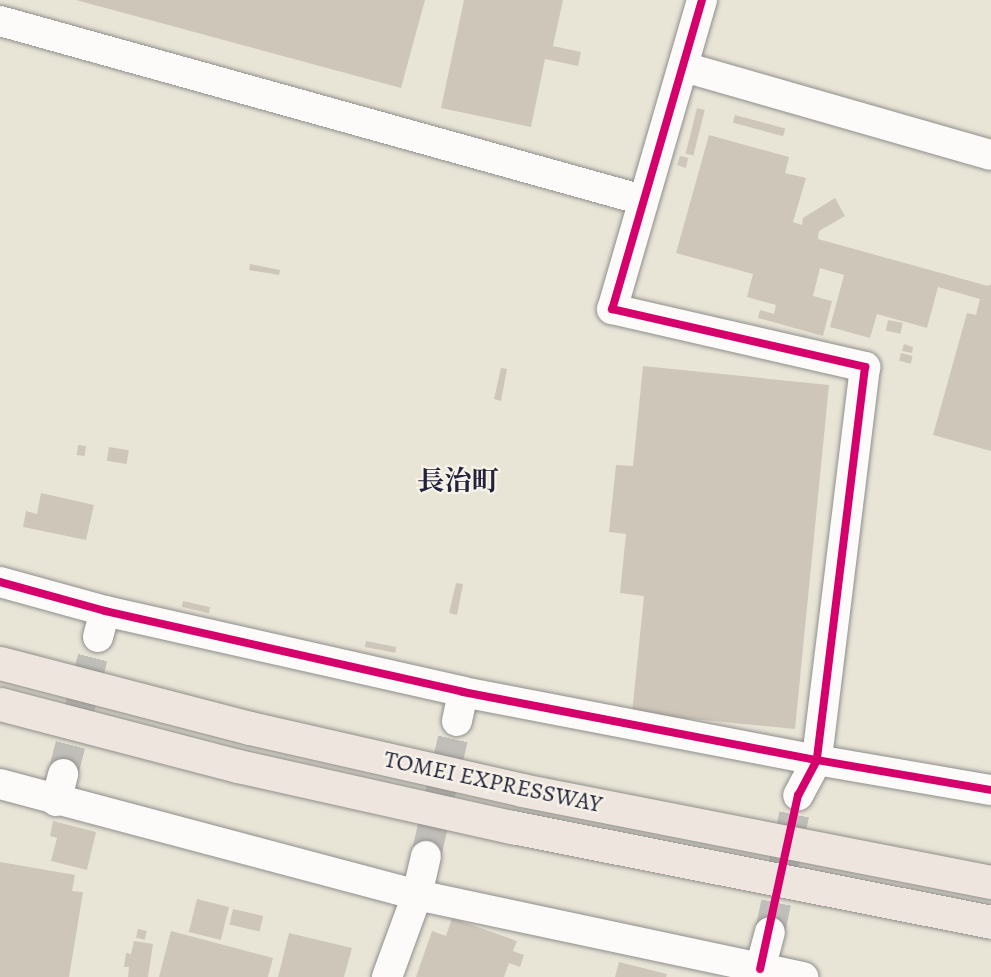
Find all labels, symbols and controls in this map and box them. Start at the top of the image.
district label: 長治町 [418,466,498,498]
street label: TOMEI EXPRESSWAY [381,745,605,819]

